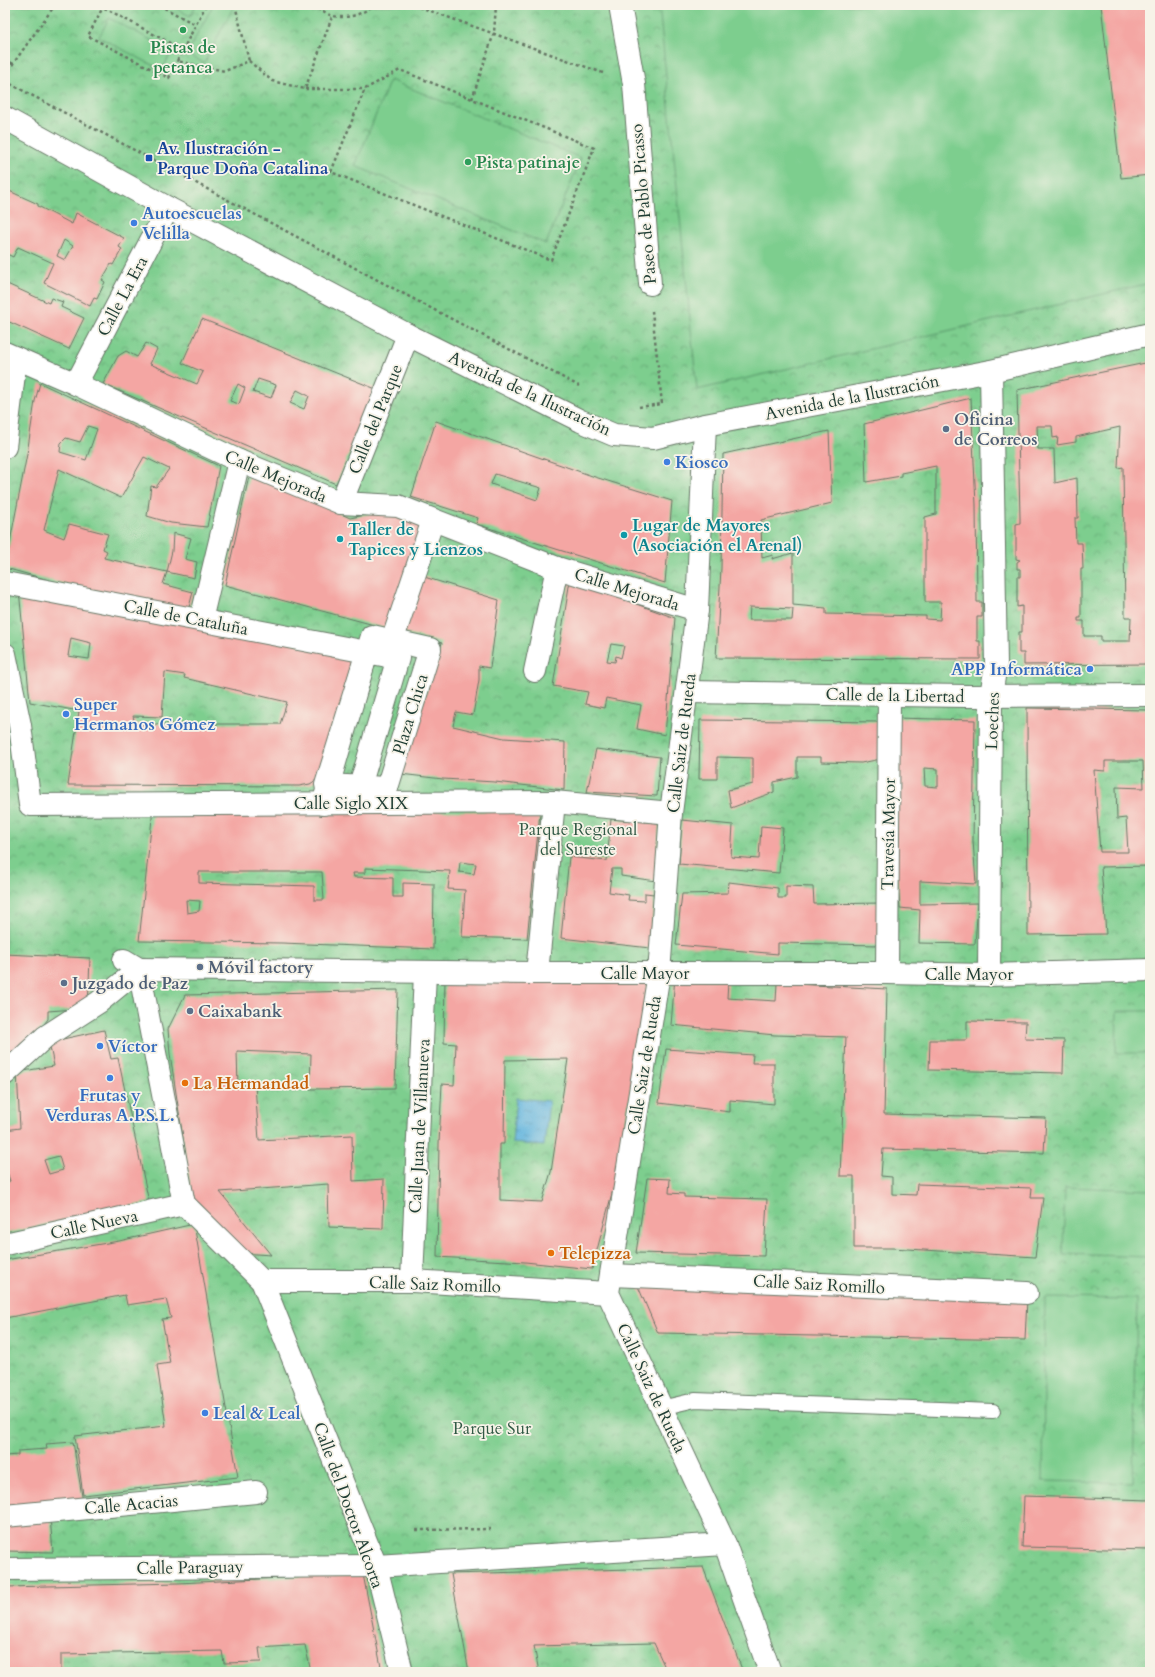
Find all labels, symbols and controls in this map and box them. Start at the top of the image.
marker: Pistas de petanca [178,25,188,35]
place label: Pistas de petanca [150,36,216,79]
street label: Paseo de Pablo Picasso [625,123,662,285]
place label: Av. Ilustración - Parque Doña Catalina [157,137,329,180]
place label: Pista patinaje [476,151,580,174]
marker: Av. Ilustración - Parque Doña Catalina [144,153,154,163]
marker: Pista patinaje [463,157,473,167]
place label: Autoescuelas Velilla [142,202,242,245]
marker: Autoescuelas Velilla [129,218,139,228]
street label: Calle La Era [92,252,153,340]
street label: Avenida de la Ilustración [445,346,615,441]
street label: Calle del Parque [343,361,408,478]
street label: Avenida de la Ilustración [763,369,941,426]
place label: Oficina de Correos [954,408,1038,451]
marker: Oficina de Correos [941,424,951,434]
street label: Calle Mejorada [221,445,331,509]
place label: Kiosco [675,451,729,474]
marker: Kiosco [662,457,672,467]
place label: Lugar de Mayores (Asociación el Arenal) [632,514,803,557]
place label: Taller de Tapices y Lienzos [348,518,483,561]
marker: Lugar de Mayores (Asociación el Arenal) [619,530,629,540]
marker: Taller de Tapices y Lienzos [335,534,345,544]
street label: Calle Mejorada [571,563,683,617]
street label: Calle de Cataluña [122,594,251,641]
place label: APP Informática [951,658,1083,681]
marker: APP Informática [1085,664,1095,674]
street label: Plaza Chica [387,670,434,757]
street label: Calle Saiz de Rueda [662,671,702,814]
street label: Calle de la Libertad [825,683,965,708]
street label: Loeches [980,691,1005,750]
place label: Super Hermanos Gómez [74,693,216,736]
marker: Super Hermanos Gómez [61,709,71,719]
street label: Travesía Mayor [876,777,901,890]
street label: Calle Siglo XIX [294,792,409,815]
park label: Parque Regional del Sureste [519,818,638,861]
place label: Móvil factory [208,956,314,979]
marker: Móvil factory [195,962,205,972]
street label: Calle Mayor [600,962,690,985]
street label: Calle Mayor [924,963,1014,986]
place label: Juzgado de Paz [69,972,189,995]
marker: Juzgado de Paz [59,978,69,988]
street label: Calle Saiz de Rueda [622,993,667,1136]
place label: Caixabank [198,1000,283,1023]
marker: Caixabank [185,1006,195,1016]
place label: Víctor [108,1035,158,1058]
street label: Calle Juan de Villanueva [403,1037,436,1214]
marker: Víctor [95,1041,105,1051]
place label: La Hermandad [193,1072,309,1095]
marker: Frutas y Verduras A.P.S.L. [105,1073,115,1083]
marker: La Hermandad [180,1078,190,1088]
place label: Frutas y Verduras A.P.S.L. [45,1084,175,1127]
street label: Calle Nueva [48,1204,141,1245]
place label: Telepizza [559,1242,631,1265]
marker: Telepizza [546,1248,556,1258]
street label: Calle Saiz Romillo [752,1270,886,1299]
street label: Calle Saiz Romillo [369,1271,501,1298]
street label: Calle Saiz de Rueda [611,1320,692,1457]
place label: Leal & Leal [213,1402,301,1425]
marker: Leal & Leal [200,1408,210,1418]
park label: Parque Sur [453,1417,532,1440]
street label: Calle del Doctor Alcorta [308,1419,390,1592]
street label: Calle Acacias [83,1489,179,1520]
street label: Calle Paraguay [136,1555,244,1580]

